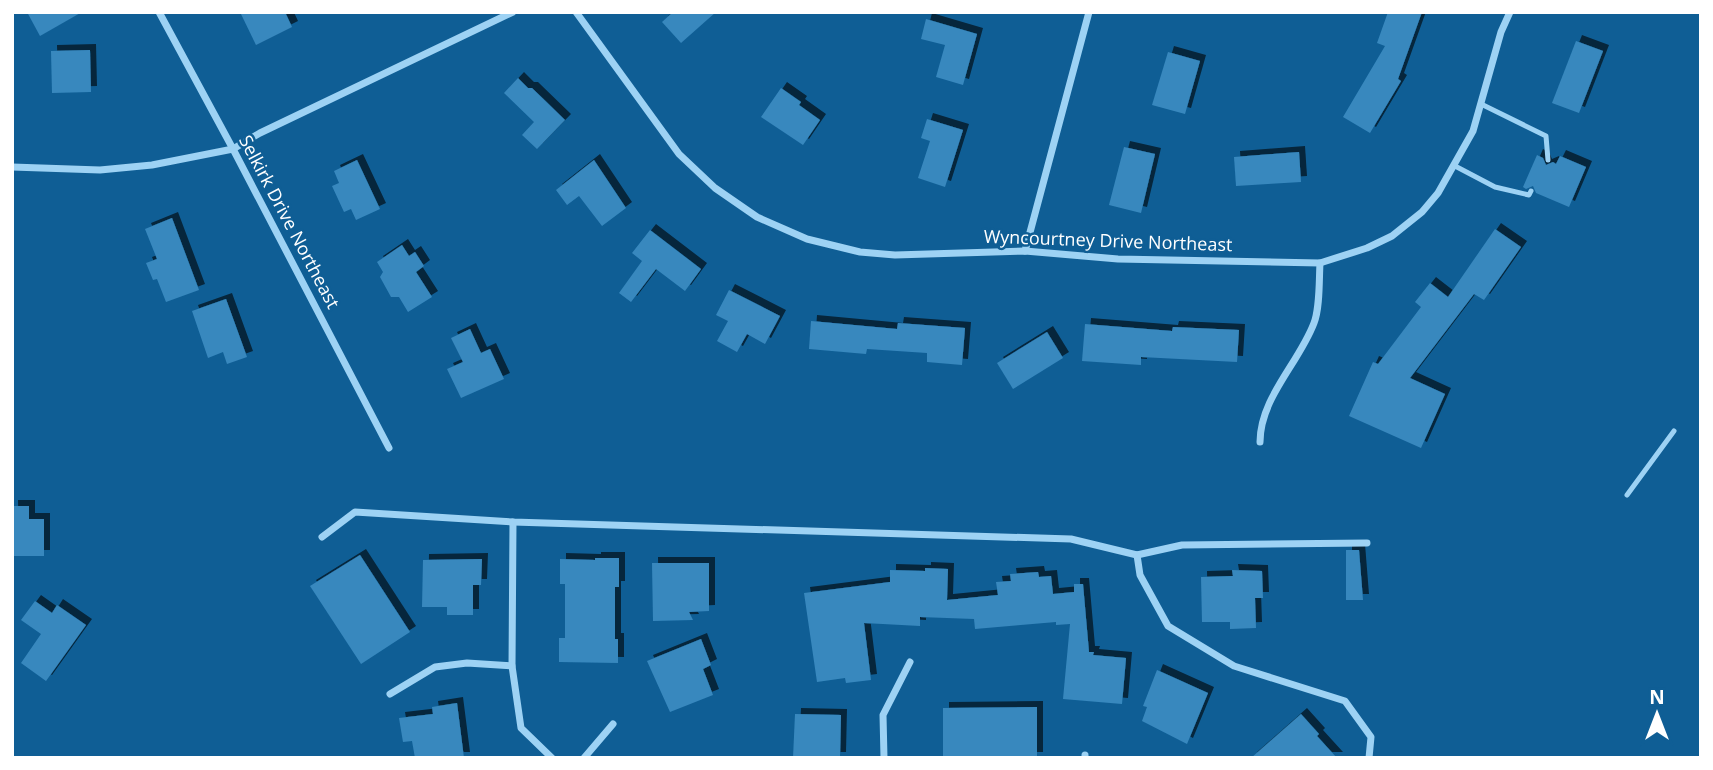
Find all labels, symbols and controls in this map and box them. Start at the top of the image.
street label: Selkirk Drive Northeast [234,131,346,312]
street label: Wyncourtney Drive Northeast [983,224,1233,256]
north arrow [1622,679,1692,749]
text: N [1649,684,1665,710]

